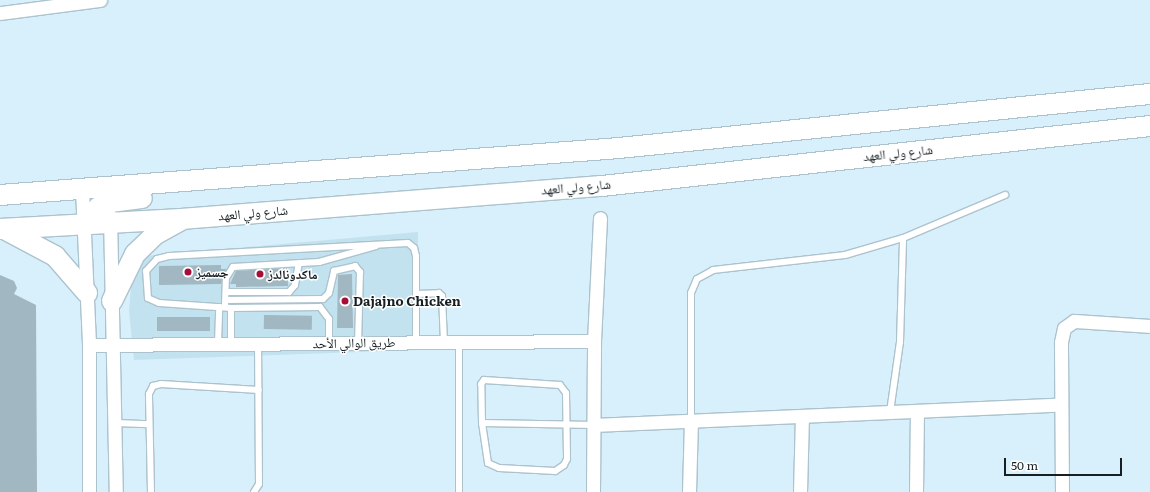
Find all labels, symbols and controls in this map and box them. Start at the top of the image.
street label: شارع ولي العهد [862,142,934,164]
street label: شارع ولي العهد [540,176,612,198]
street label: شارع ولي العهد [217,202,289,224]
place label: جسميز [196,264,229,280]
place label: ماكدونالدز [268,266,318,282]
marker: جسميز [183,267,193,277]
marker: ماكدونالدز [255,269,265,279]
place label: Dajajno Chicken [353,293,461,309]
marker: Dajajno Chicken [340,296,350,306]
street label: طريق الوالي الأحد [312,334,396,352]
scale bar [1006,450,1124,476]
text: 50 m [1011,456,1038,474]

